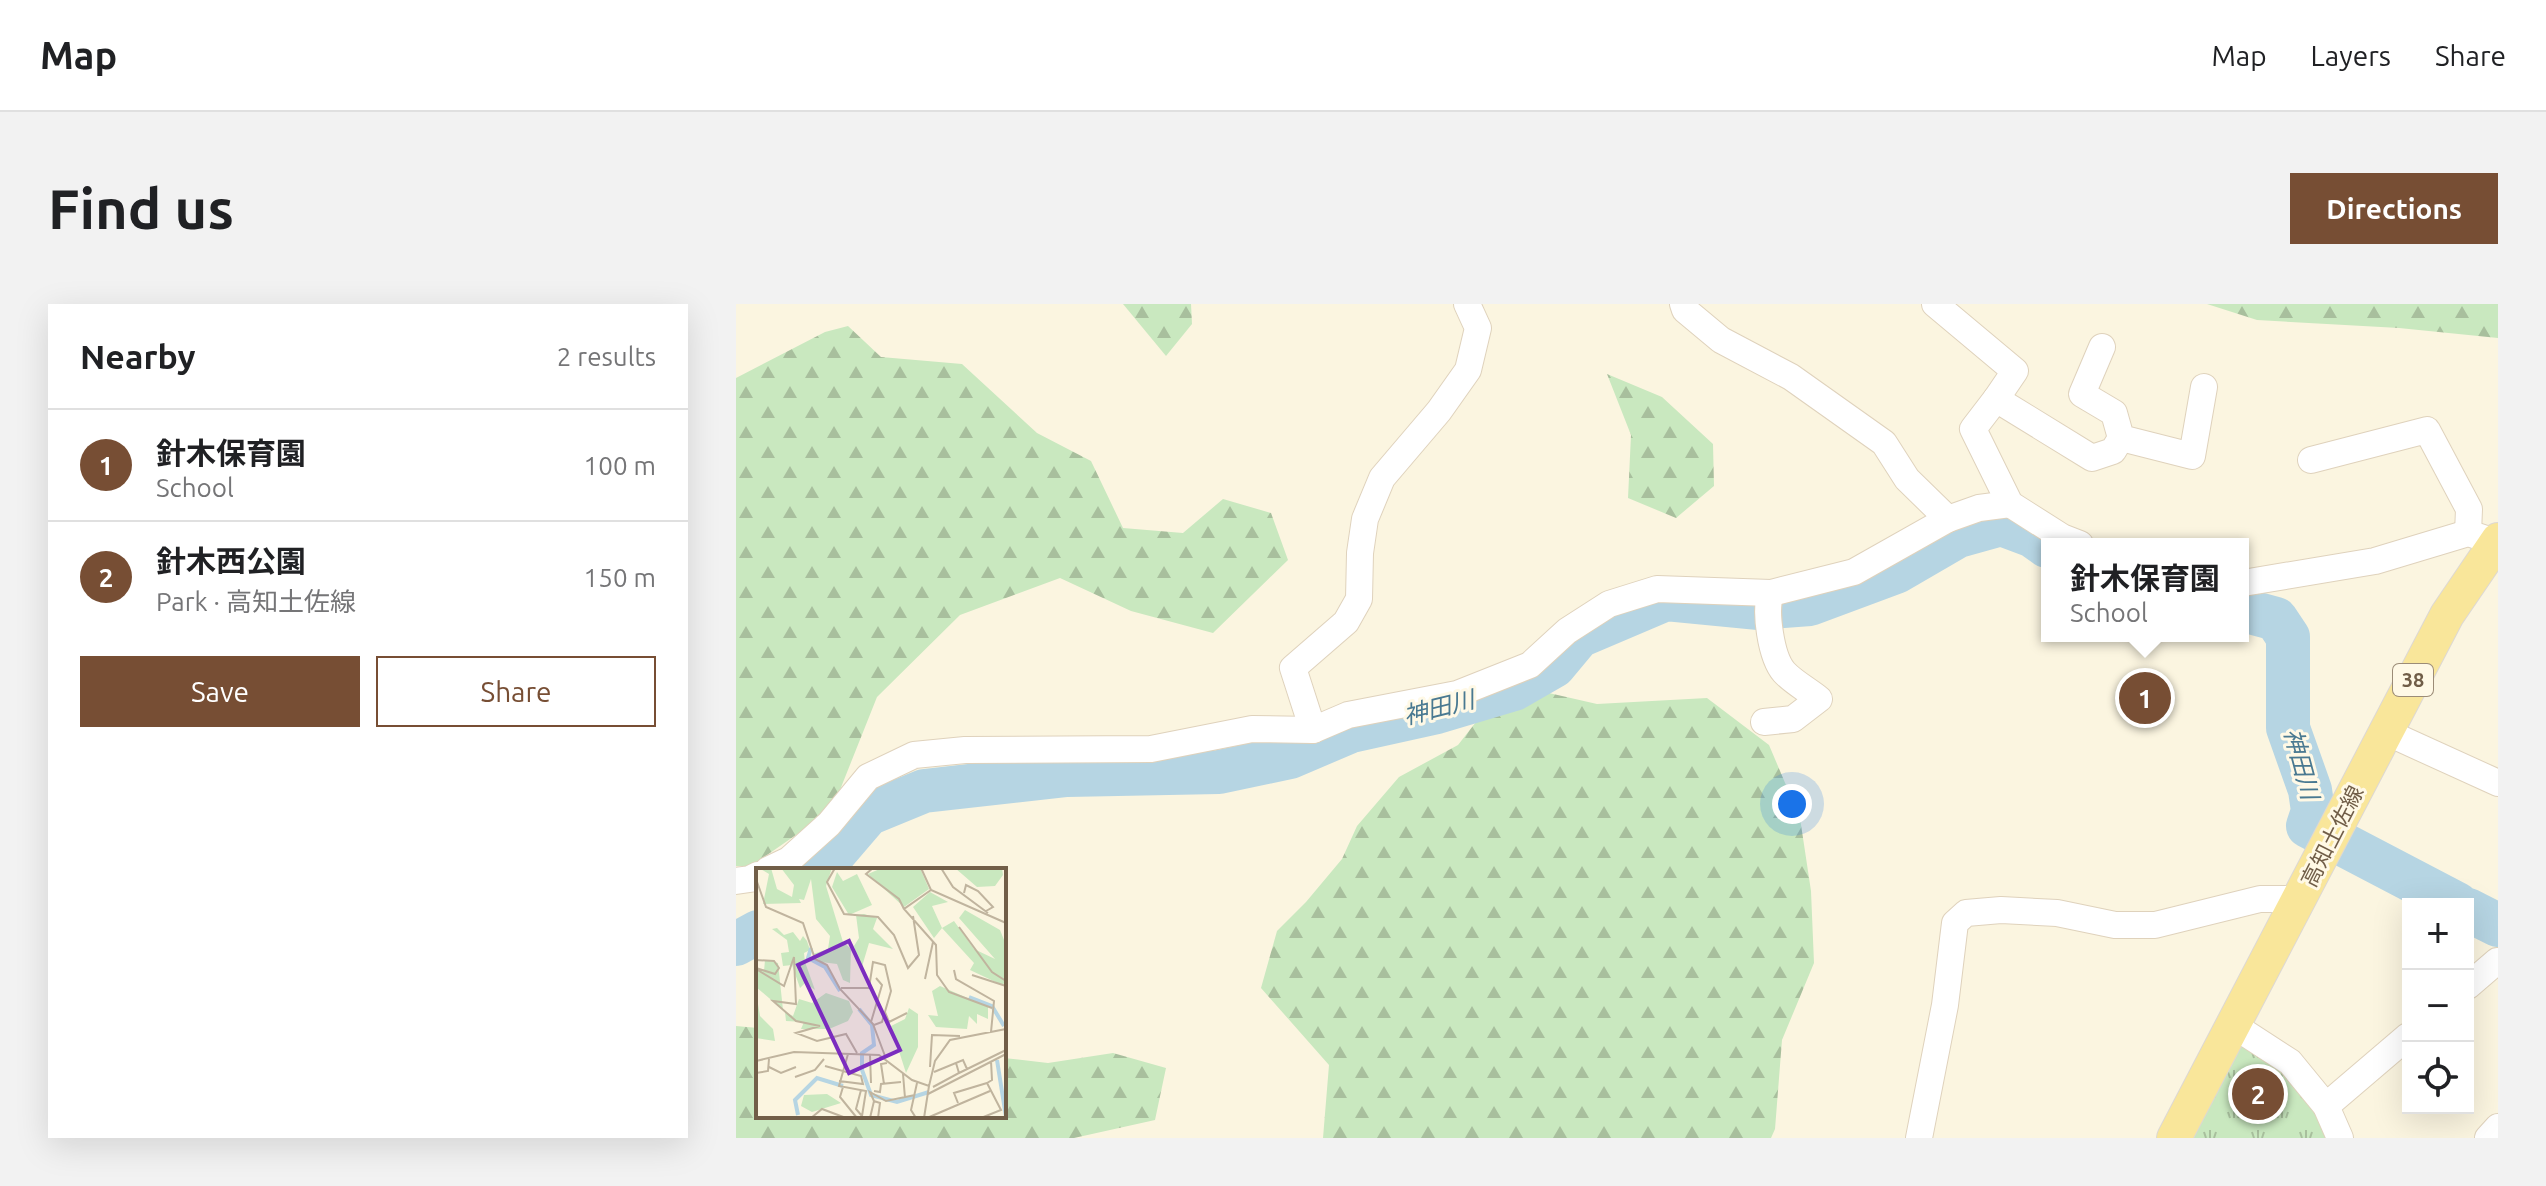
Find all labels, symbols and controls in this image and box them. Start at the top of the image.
text: Map [40,34,117,76]
text: Map [2211,40,2267,71]
text: Layers [2311,40,2391,71]
text: Share [2435,40,2506,71]
button: Directions [2290,173,2498,244]
text: Find us [48,177,234,240]
text: Nearby [80,337,195,375]
text: 2 results [557,342,656,371]
text: 針木保育園 [156,436,306,470]
text: 1 [99,451,113,480]
text: 100 m [584,451,656,480]
text: School [156,473,234,502]
popup [2041,538,2249,642]
text: 針木西公園 [156,544,306,578]
text: 針木保育園 [2070,561,2220,595]
text: 2 [99,563,113,592]
text: 150 m [584,563,656,592]
text: Park · 高知土佐線 [156,587,356,616]
text: School [2070,598,2148,627]
button: Save [80,656,360,727]
button: Share [376,656,656,727]
road number: 38 [2393,664,2433,696]
pin: 1 [2119,668,2171,728]
water label: 神田川 [1401,685,1480,729]
water label: 神田川 [2279,726,2325,805]
street label: 高知土佐線 [2295,781,2368,890]
your location [1772,784,1812,824]
inset map [756,868,1006,1118]
map controls [2402,898,2474,1114]
button: + [2402,898,2474,970]
button: − [2402,970,2474,1042]
button: locate [2402,1042,2474,1114]
pin: 2 [2232,1064,2284,1124]

